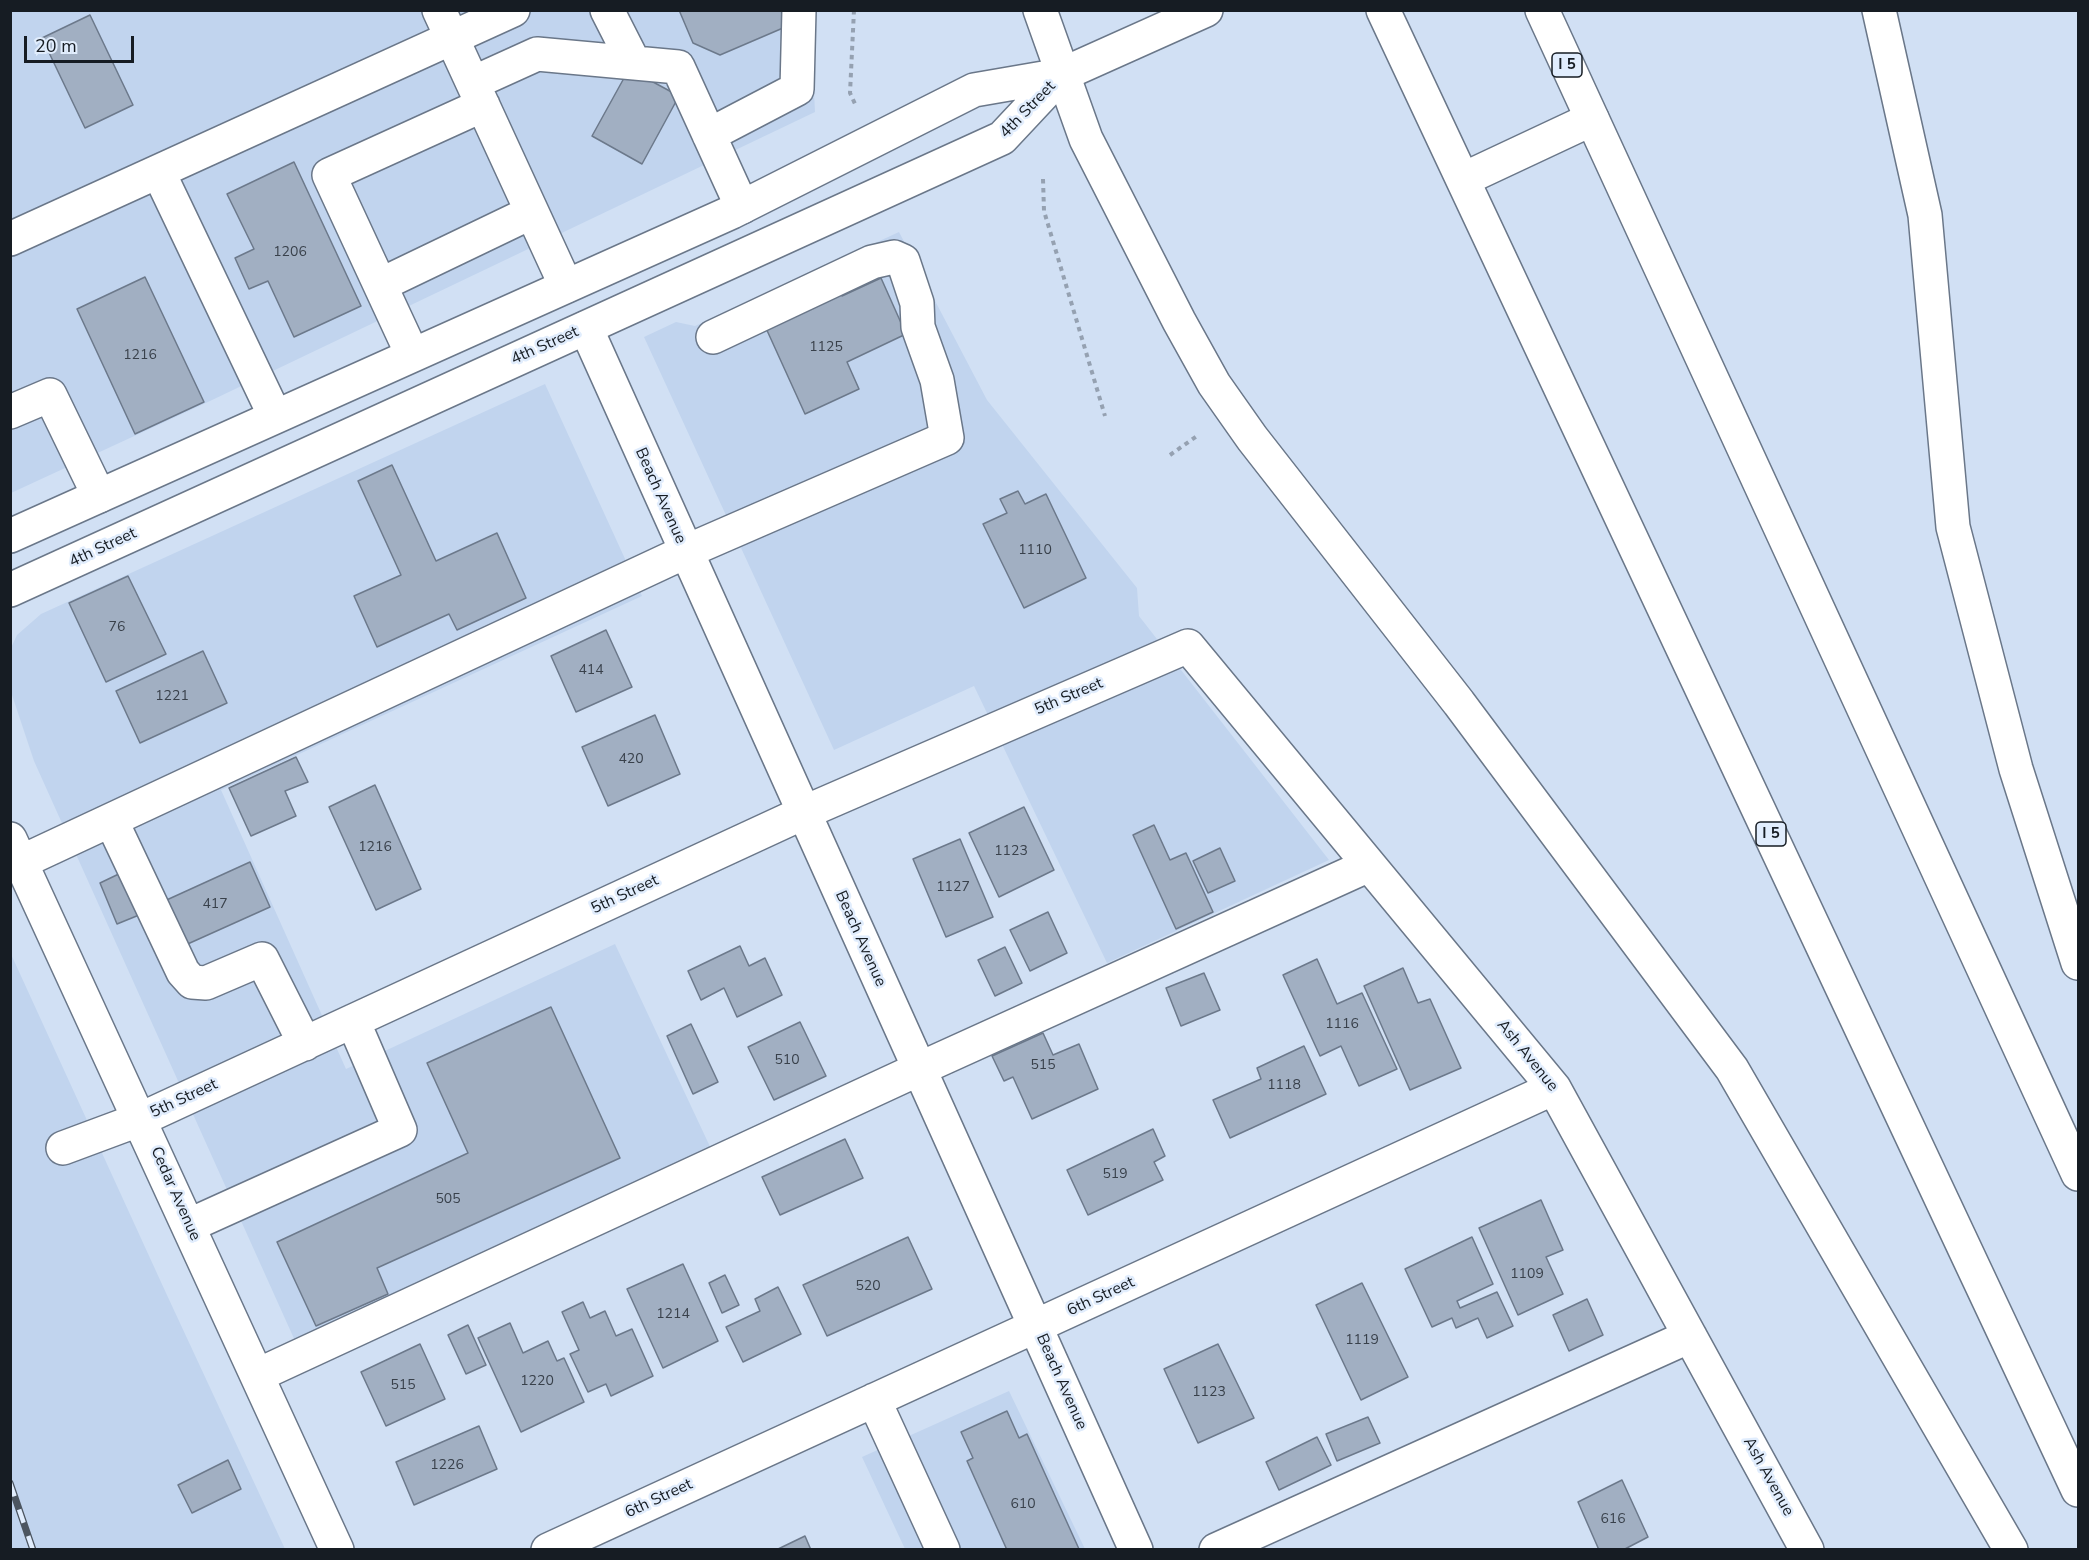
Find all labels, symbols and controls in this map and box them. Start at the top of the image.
scale bar [27,24,136,62]
text: 20 m [35,34,77,58]
road number: I 5 [1552,53,1582,77]
street label: 4th Street [996,77,1060,143]
house number: 1206 [273,245,307,261]
street label: 4th Street [508,323,582,369]
house number: 1125 [809,340,843,356]
house number: 1216 [123,348,157,364]
street label: Beach Avenue [630,445,690,547]
street label: 4th Street [66,524,140,572]
house number: 1110 [1018,543,1052,559]
house number: 76 [109,620,125,636]
house number: 414 [578,663,604,679]
street label: 5th Street [1032,674,1106,720]
house number: 1221 [155,689,189,705]
house number: 420 [618,752,644,768]
road number: I 5 [1756,822,1786,846]
house number: 1216 [358,840,392,856]
house number: 1123 [994,844,1028,860]
street label: 5th Street [588,871,662,919]
house number: 1127 [936,880,970,896]
street label: Beach Avenue [830,888,890,990]
house number: 417 [202,897,228,913]
street label: Ash Avenue [1492,1016,1562,1096]
house number: 1116 [1325,1017,1359,1033]
house number: 510 [774,1053,800,1069]
house number: 515 [1030,1058,1056,1074]
street label: 5th Street [147,1075,221,1123]
house number: 1118 [1267,1078,1301,1094]
street label: Cedar Avenue [146,1144,204,1244]
house number: 519 [1102,1167,1128,1183]
house number: 505 [435,1192,461,1208]
house number: 1109 [1510,1267,1544,1283]
street label: 6th Street [1064,1273,1138,1321]
house number: 520 [855,1279,881,1295]
house number: 1214 [656,1307,690,1323]
street label: Beach Avenue [1031,1331,1091,1433]
house number: 1119 [1345,1333,1379,1349]
house number: 1220 [520,1374,554,1390]
house number: 515 [390,1378,416,1394]
house number: 1123 [1192,1385,1226,1401]
street label: Ash Avenue [1739,1434,1797,1520]
house number: 1226 [430,1458,464,1474]
street label: 6th Street [622,1475,696,1523]
house number: 610 [1010,1497,1036,1513]
house number: 616 [1600,1512,1626,1528]

